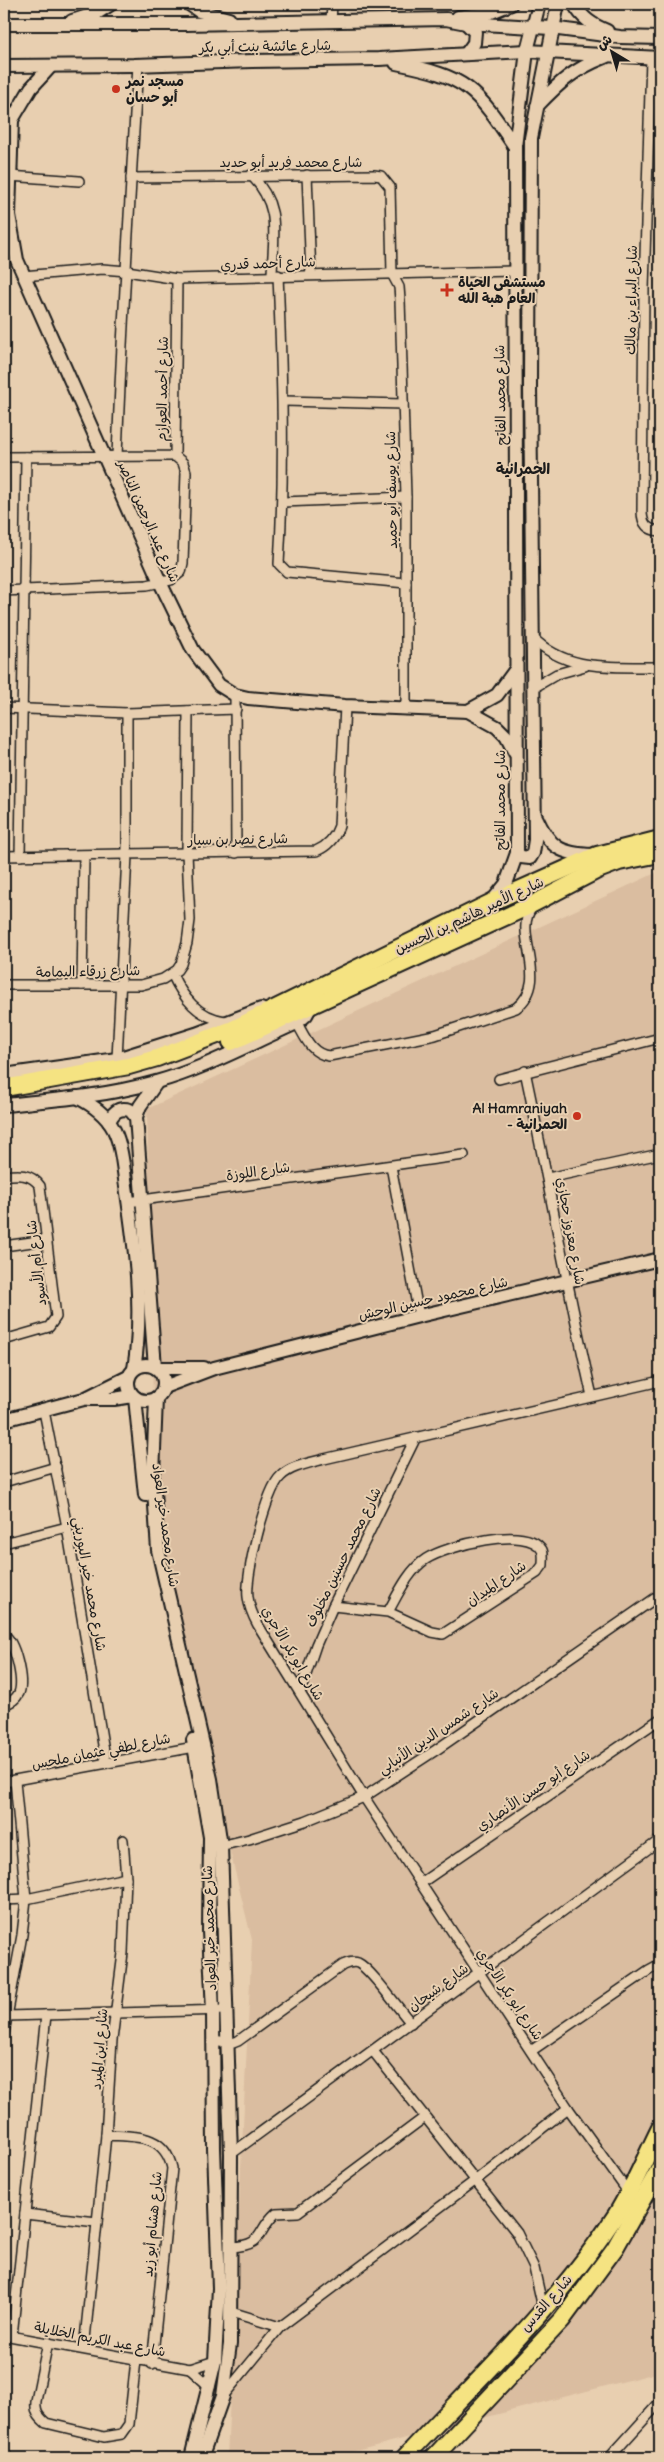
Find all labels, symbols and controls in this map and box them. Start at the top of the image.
north arrow [586,28,636,78]
text: ش [592,30,616,54]
street label: شارع عائشة بنت أبي بكر [198,36,331,60]
place label: مسجد نمر أبو حسان [124,72,184,107]
marker: مسجد نمر أبو حسان [110,83,122,95]
street label: شارع محمد فريد أبو حديد [220,153,362,172]
street label: شارع البراء بن مالك [621,245,642,355]
street label: شارع أحمد قدري [220,252,316,276]
place label: مستشفى الحياة العام هبة الله [458,273,546,309]
marker: مستشفى الحياة العام هبة الله [440,283,454,297]
street label: شارع أحمد العوازم [152,336,175,442]
street label: شارع محمد الفاتح [490,344,511,446]
street label: شارع يوسف أبو حميد [381,431,402,549]
street label: شارع عبد الرحمن الناصر [113,456,184,585]
district label: الحمرانية [496,459,550,478]
street label: شارع محمد الفاتح [491,750,510,850]
street label: شارع نصر بن سيار [187,829,288,850]
street label: شارع الأمير هاشم بن الحسين [391,872,547,959]
street label: شارع زرقاء اليمامة [36,961,140,982]
place label: Al Hamraniyah - الحمرانية [472,1099,567,1133]
marker: Al Hamraniyah - الحمرانية [571,1110,583,1122]
street label: شارع اللوزة [225,1158,291,1185]
street label: شارع معزوز حجازي [551,1176,589,1286]
street label: شارع أم الأسود [22,1219,52,1307]
street label: شارع محمود حسين الوحش [357,1272,510,1325]
street label: شارع محمد خير العواد [147,1462,184,1588]
street label: شارع محمد حسنين مخلوف [301,1484,386,1630]
street label: شارع محمد خير البوريني [65,1515,111,1653]
street label: شارع الميدان [463,1556,530,1610]
street label: شارع ابو بكر الآجري [256,1603,328,1705]
street label: شارع شمس الدين الأنبابي [374,1684,504,1781]
street label: شارع لطفي عثمان ملحس [30,1729,173,1777]
street label: شارع أبو حسن الأنصاري [473,1745,594,1836]
street label: شارع محمد خير العواد [198,1865,221,1991]
street label: شارع ابو بكر الآجري [471,1945,547,2045]
street label: شارع شيحان [404,1959,472,2016]
street label: شارع ابن المبرد [86,2007,113,2091]
street label: شارع هشام أبو زيد [138,2170,168,2278]
street label: شارع القدس [516,2271,577,2336]
street label: شارع عبد الكريم الخلايلة [32,2317,167,2363]

